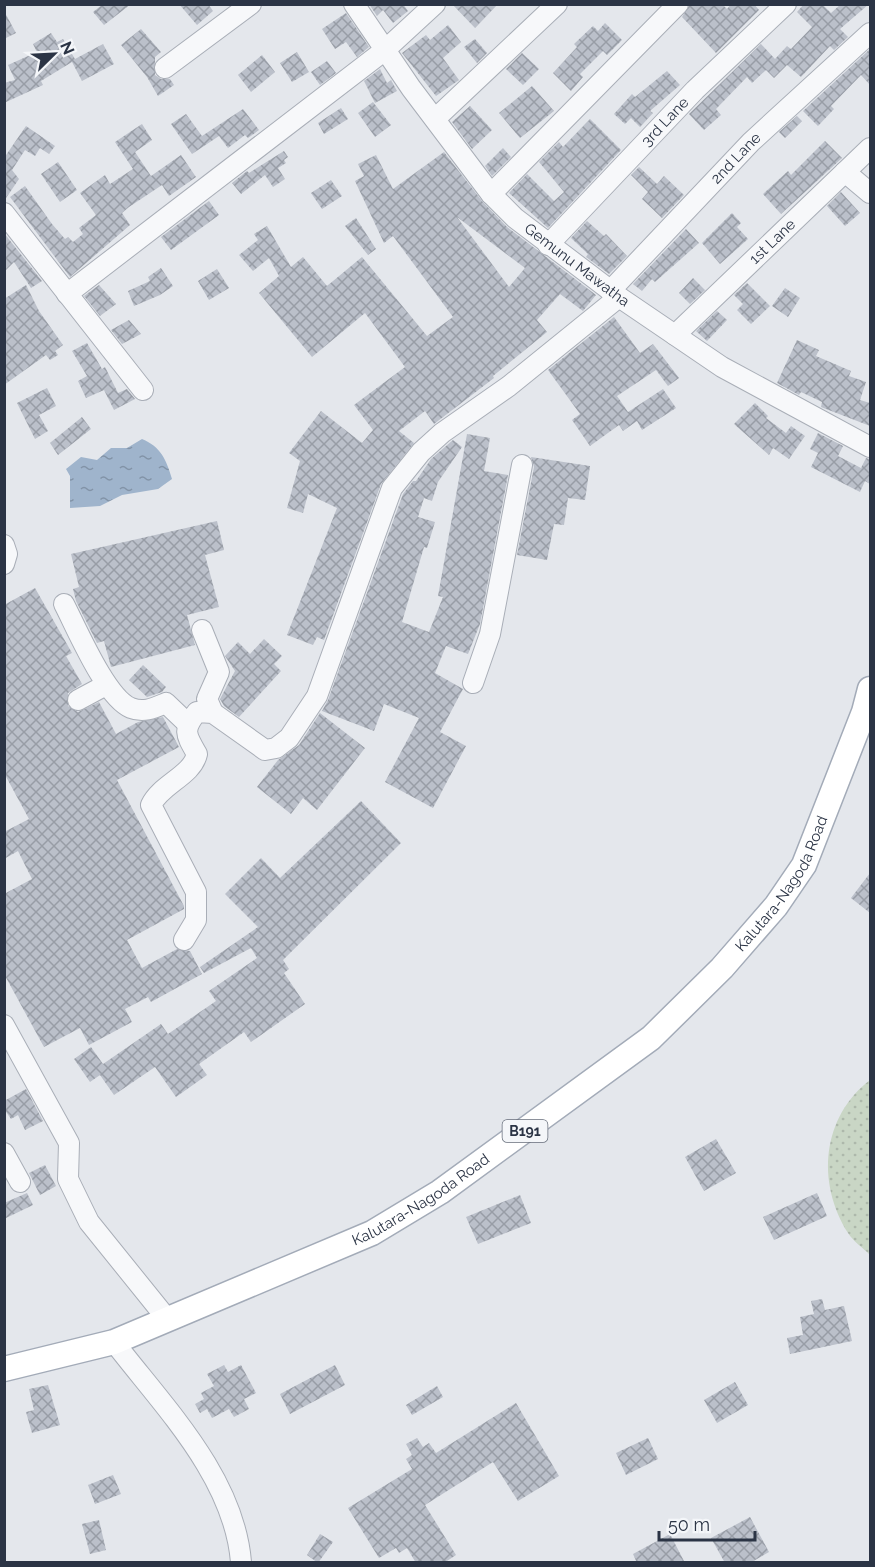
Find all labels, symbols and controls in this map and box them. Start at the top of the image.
north arrow [24,24,84,84]
text: N [56,39,78,58]
street label: 3rd Lane [638,93,693,150]
street label: 2nd Lane [707,128,765,188]
street label: 1st Lane [746,215,799,268]
street label: Gemunu Mawatha [521,219,633,310]
street label: Kalutara-Nagoda Road [731,813,831,955]
road number: B191 [502,1120,548,1142]
street label: Kalutara-Nagoda Road [349,1150,493,1249]
scale bar [659,1504,755,1542]
text: 50 m [668,1514,710,1535]

